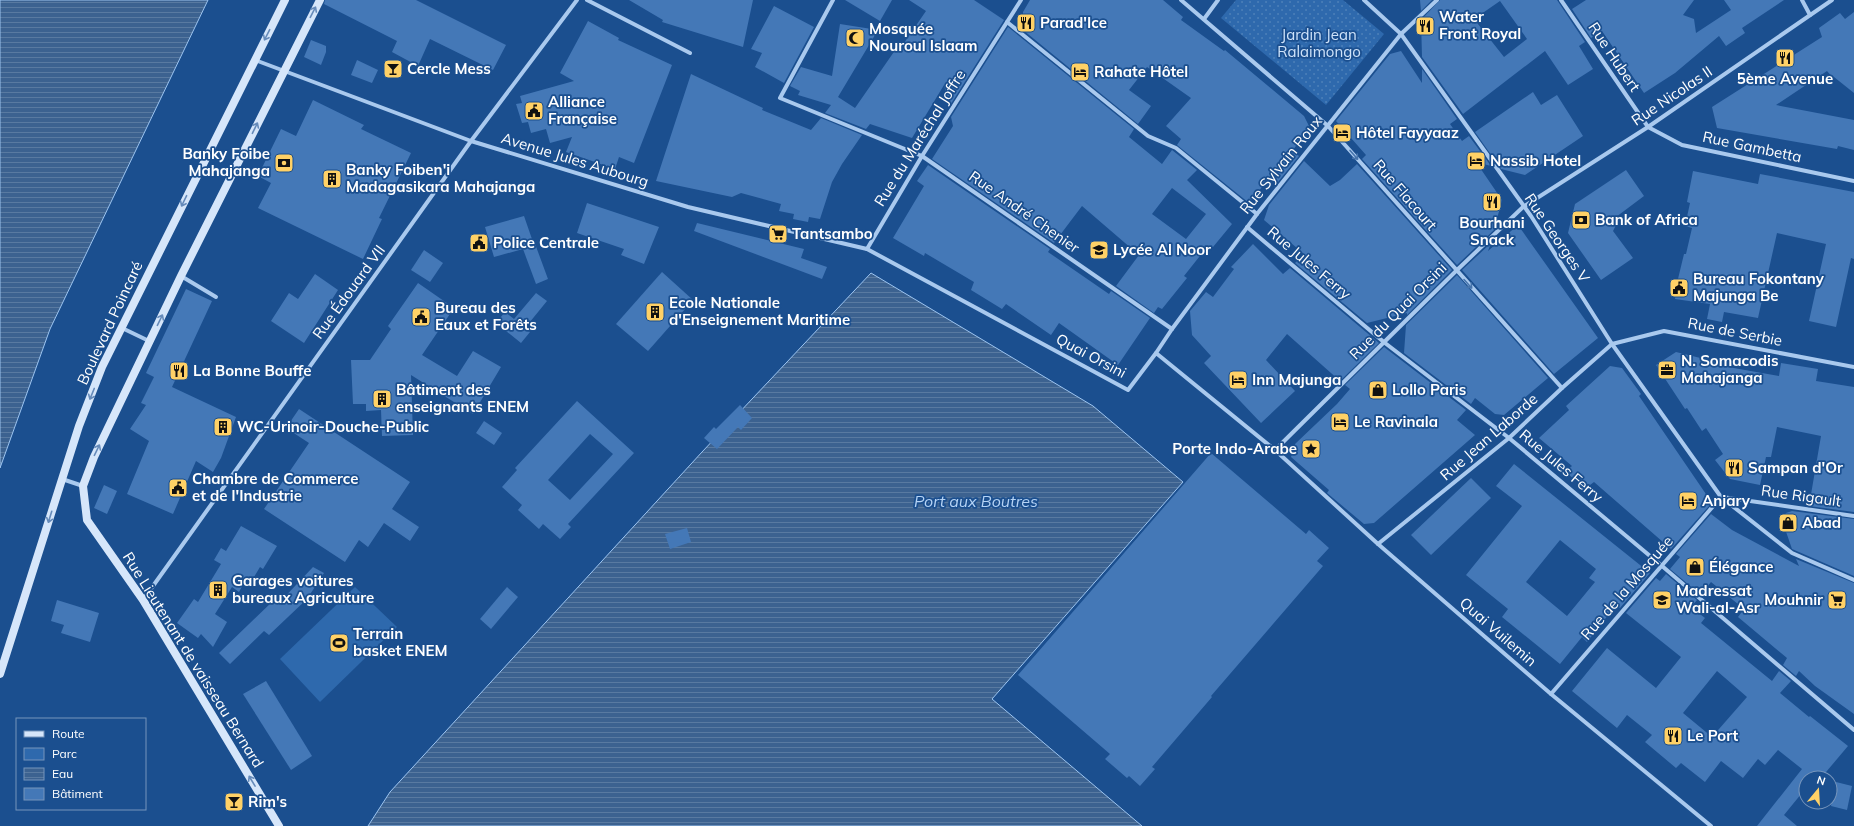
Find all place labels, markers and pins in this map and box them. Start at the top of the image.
place label: Water Front Royal [1439,7,1521,43]
restaurant icon: Parad'Ice [1015,12,1037,34]
place label: Parad'Ice [1040,13,1107,32]
restaurant icon: Water Front Royal [1414,15,1436,37]
place label: Mosquée Nouroul Islaam [869,19,978,55]
mosque icon: Mosquée Nouroul Islaam [844,27,866,49]
restaurant icon: 5ème Avenue [1774,47,1796,69]
bar icon: Cercle Mess [382,58,404,80]
place label: Cercle Mess [407,59,491,78]
hotel icon: Rahate Hôtel [1069,61,1091,83]
place label: Rahate Hôtel [1094,62,1188,81]
place label: 5ème Avenue [1737,69,1833,88]
place label: Alliance Française [548,92,617,128]
public building icon: Alliance Française [523,100,545,122]
hotel icon: Hôtel Fayyaaz [1331,122,1353,144]
place label: Hôtel Fayyaaz [1356,123,1459,142]
place label: Banky Foibe Mahajanga [182,144,270,180]
hotel icon: Nassib Hotel [1465,150,1487,172]
place label: Nassib Hotel [1490,151,1581,170]
bank icon: Banky Foibe Mahajanga [273,152,295,174]
place label: Banky Foiben'i Madagasikara Mahajanga [346,160,535,196]
building icon: Banky Foiben'i Madagasikara Mahajanga [321,168,343,190]
restaurant icon: Bourhani Snack [1481,191,1503,213]
bank icon: Bank of Africa [1570,209,1592,231]
place label: Bank of Africa [1595,210,1698,229]
place label: Bourhani Snack [1459,213,1525,249]
supermarket icon: Tantsambo [767,223,789,245]
place label: Tantsambo [792,224,873,243]
public building icon: Police Centrale [468,232,490,254]
place label: Police Centrale [493,233,599,252]
school or university icon: Lycée Al Noor [1088,239,1110,261]
place label: Lycée Al Noor [1113,240,1211,259]
place label: Bureau Fokontany Majunga Be [1693,269,1825,305]
public building icon: Bureau Fokontany Majunga Be [1668,277,1690,299]
place label: Ecole Nationale d'Enseignement Maritime [669,293,850,329]
place label: Bureau des Eaux et Forêts [435,298,537,334]
building icon: Ecole Nationale d'Enseignement Maritime [644,301,666,323]
public building icon: Bureau des Eaux et Forêts [410,306,432,328]
place label: N. Somacodis Mahajanga [1681,351,1779,387]
office icon: N. Somacodis Mahajanga [1656,359,1678,381]
restaurant icon: La Bonne Bouffe [168,360,190,382]
place label: La Bonne Bouffe [193,361,311,380]
hotel icon: Inn Majunga [1227,369,1249,391]
place label: Inn Majunga [1252,370,1341,389]
shop icon: Lollo Paris [1367,379,1389,401]
place label: Bâtiment des enseignants ENEM [396,380,529,416]
place label: Lollo Paris [1392,380,1466,399]
building icon: Bâtiment des enseignants ENEM [371,388,393,410]
hotel icon: Le Ravinala [1329,411,1351,433]
place label: Le Ravinala [1354,412,1438,431]
building icon: WC-Urinoir-Douche-Public [212,416,234,438]
place label: WC-Urinoir-Douche-Public [237,417,430,436]
place icon: Porte Indo-Arabe [1300,438,1322,460]
place label: Porte Indo-Arabe [1172,439,1297,458]
restaurant icon: Sampan d'Or [1723,457,1745,479]
place label: Sampan d'Or [1748,458,1843,477]
place label: Chambre de Commerce et de l'Industrie [192,469,358,505]
public building icon: Chambre de Commerce et de l'Industrie [167,477,189,499]
hotel icon: Anjary [1677,490,1699,512]
place label: Anjary [1702,491,1751,510]
shop icon: Abad [1777,512,1799,534]
place label: Abad [1802,513,1841,532]
shop icon: Élégance [1684,556,1706,578]
place label: Élégance [1709,557,1773,576]
place label: Garages voitures bureaux Agriculture [232,571,374,607]
building icon: Garages voitures bureaux Agriculture [207,579,229,601]
place label: Madressat Wali-al-Asr [1676,581,1760,617]
school or university icon: Madressat Wali-al-Asr [1651,589,1673,611]
supermarket icon: Mouhnir [1826,589,1848,611]
place label: Mouhnir [1764,590,1823,609]
place label: Terrain basket ENEM [353,624,447,660]
sports icon: Terrain basket ENEM [328,632,350,654]
restaurant icon: Le Port [1662,725,1684,747]
place label: Le Port [1687,726,1738,745]
bar icon: Rim's [223,791,245,813]
place label: Rim's [248,792,287,811]

